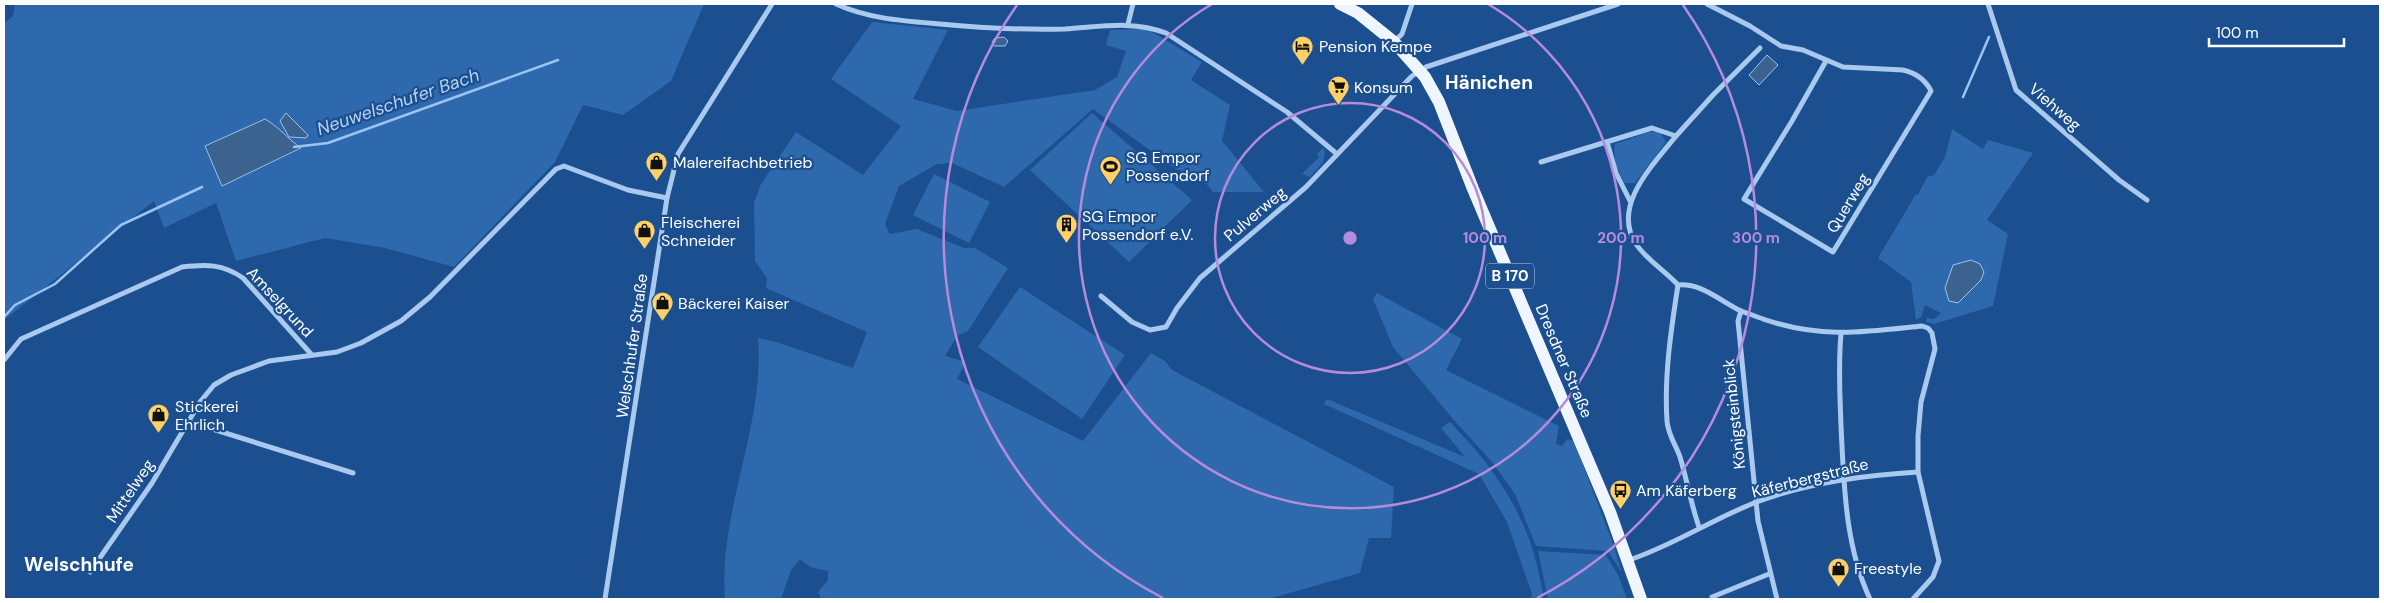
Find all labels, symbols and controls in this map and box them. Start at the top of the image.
scale bar [2209,15,2344,47]
text: 100 m [2216,23,2259,43]
hotel icon: Pension Kempe [1291,34,1315,65]
place label: Pension Kempe [1319,36,1432,57]
water label: Neuwelschufer Bach [314,63,482,141]
district label: Hänichen [1445,70,1533,95]
supermarket icon: Konsum [1326,75,1350,106]
place label: Konsum [1354,77,1413,98]
street label: Viehweg [2024,79,2086,136]
place label: SG Empor Possendorf [1126,147,1210,186]
shop icon: Malereifachbetrieb [645,150,669,181]
place label: Malereifachbetrieb [673,152,813,173]
sports icon: SG Empor Possendorf [1098,154,1122,185]
street label: Querweg [1822,169,1874,237]
street label: Pulverweg [1220,182,1290,246]
place label: SG Empor Possendorf e.V. [1082,206,1193,245]
place label: Fleischerei Schneider [661,212,740,251]
building icon: SG Empor Possendorf e.V. [1054,213,1078,244]
shop icon: Fleischerei Schneider [633,219,657,250]
text: 100 m [1463,228,1507,248]
text: 200 m [1597,228,1645,248]
text: 300 m [1732,228,1780,248]
centre of rings [1341,229,1359,247]
street label: Amselgrund [242,262,318,342]
road number: B 170 [1486,264,1534,288]
street label: Welschhufer Straße [611,272,653,420]
shop icon: Bäckerei Kaiser [650,291,674,322]
place label: Bäckerei Kaiser [678,293,790,314]
street label: Dresdner Straße [1531,301,1597,421]
street label: Königsteinblick [1718,358,1750,470]
place label: Stickerei Ehrlich [175,396,239,435]
shop icon: Stickerei Ehrlich [147,403,171,434]
street label: Käferbergstraße [1749,453,1871,503]
street label: Mittelweg [101,455,159,527]
bus stop icon: Am Käferberg [1608,478,1632,509]
place label: Am Käferberg [1636,480,1737,501]
district label: Welschhufe [24,552,134,577]
shop icon: Freestyle [1826,556,1850,587]
place label: Freestyle [1854,558,1922,579]

